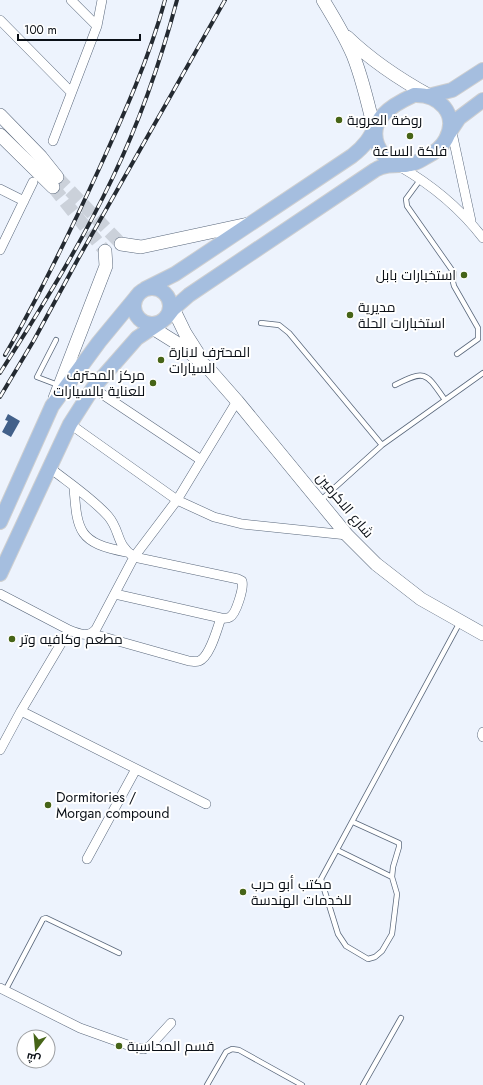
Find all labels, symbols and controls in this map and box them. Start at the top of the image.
scale bar [18,16,140,42]
text: 100 m [24,21,57,39]
place label: روضة العروبة [347,110,422,130]
marker: روضة العروبة [334,115,344,125]
marker: فلكة الساعة [405,131,415,141]
place label: فلكة الساعة [373,141,447,161]
place label: استخبارات بابل [376,265,456,285]
marker: استخبارات بابل [459,270,469,280]
place label: مديرية استخبارات الحلة [358,297,445,333]
marker: مديرية استخبارات الحلة [345,310,355,320]
place label: المحترف لانارة السيارات [169,342,250,378]
marker: المحترف لانارة السيارات [156,355,166,365]
place label: مركز المحترف للعناية بالسيارات [53,365,145,401]
marker: مركز المحترف للعناية بالسيارات [148,378,158,388]
street label: شارع الاكرمين [312,468,378,542]
place label: مطعم وكافيه وتر [19,629,123,649]
marker: مطعم وكافيه وتر [7,634,17,644]
place label: Dormitories / Morgan compound [56,787,169,823]
marker: Dormitories / Morgan compound [43,800,53,810]
place label: مكتب أبو حرب للخدمات الهندسة [251,874,352,910]
marker: مكتب أبو حرب للخدمات الهندسة [238,887,248,897]
north arrow [16,1029,56,1069]
place label: قسم المحاسبة [127,1036,214,1056]
marker: قسم المحاسبة [114,1041,124,1051]
text: ش [24,1049,42,1068]

